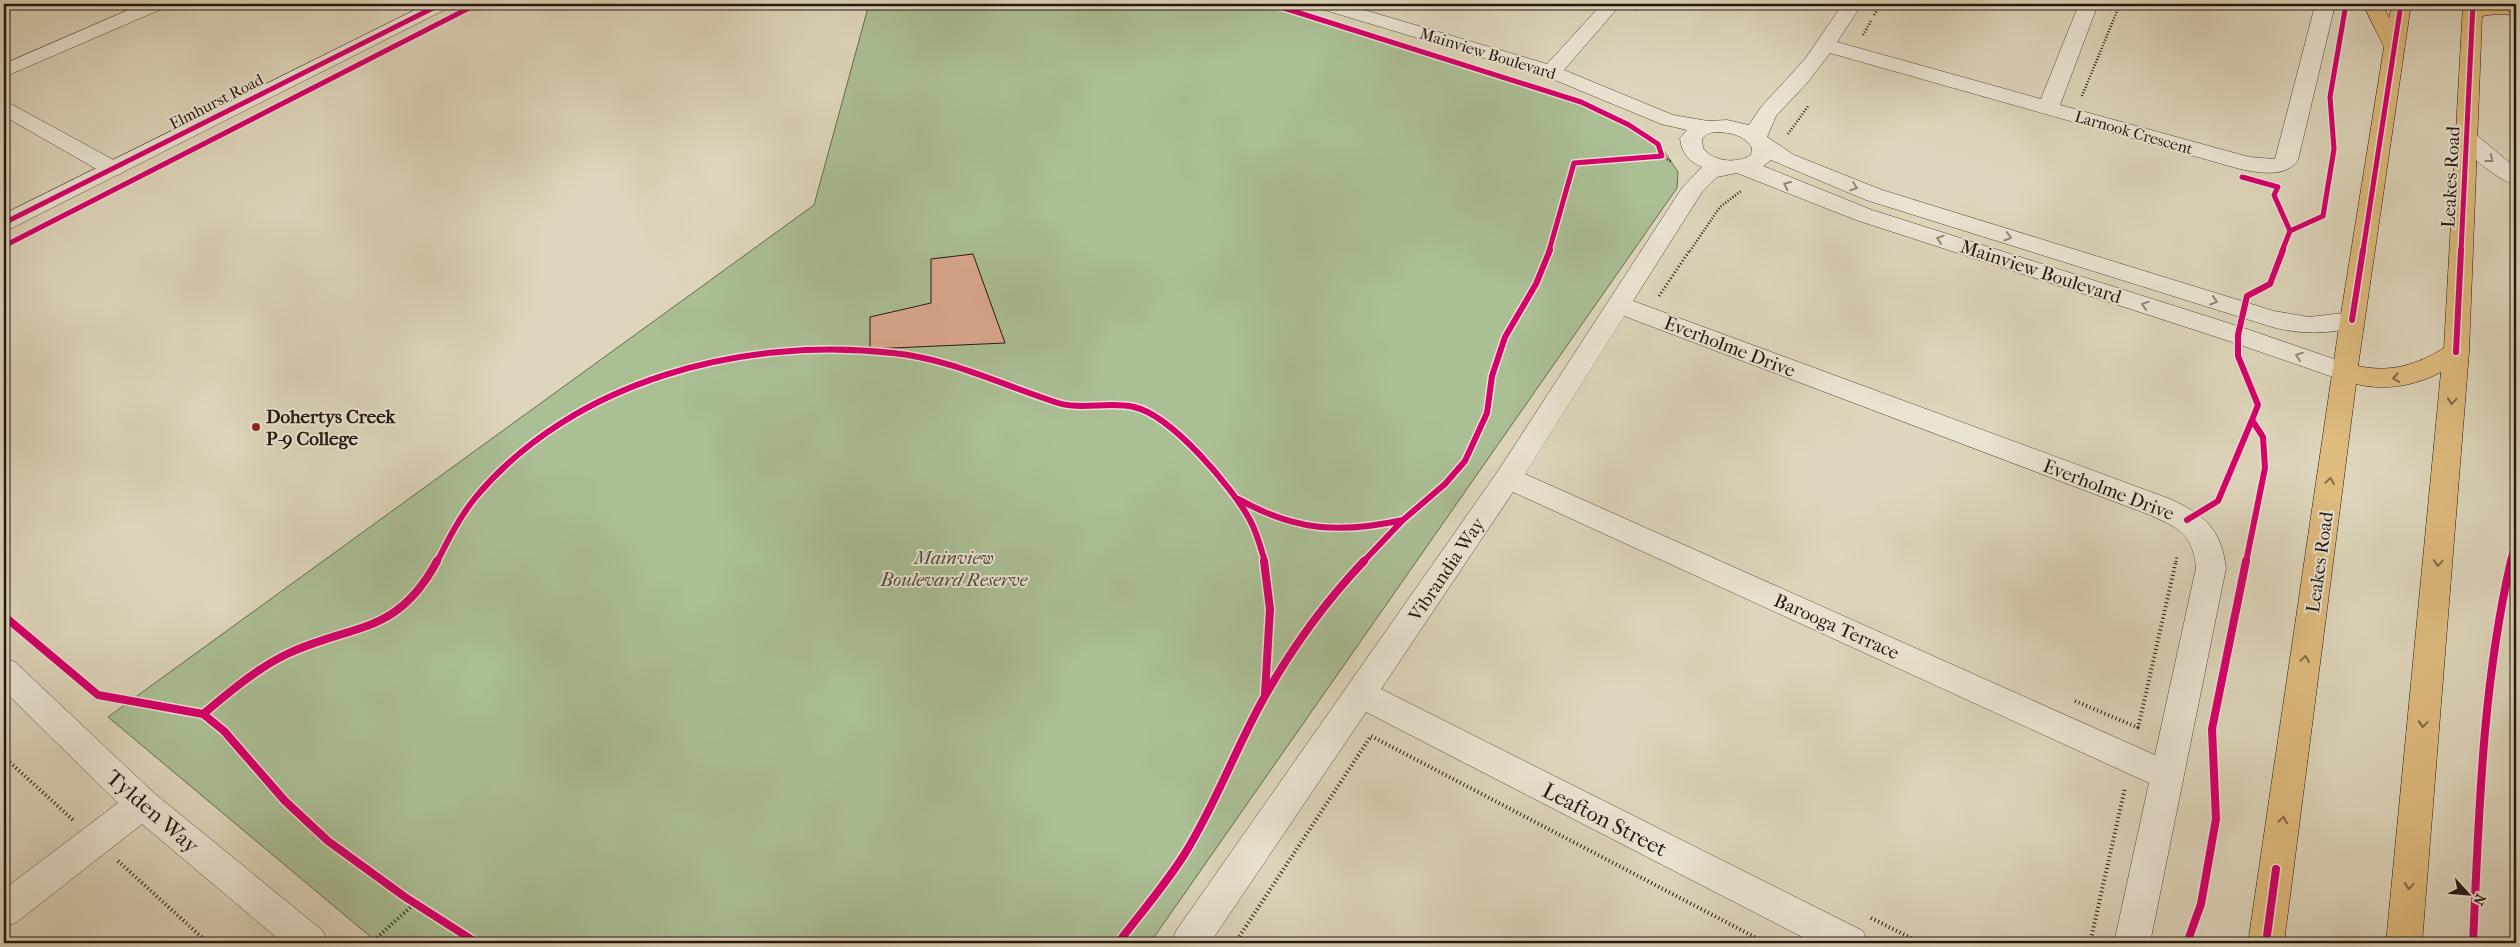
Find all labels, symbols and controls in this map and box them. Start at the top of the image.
street label: Mainview Boulevard [1417,24,1559,83]
street label: Elmhurst Road [166,70,267,133]
street label: Larnook Crescent [2073,107,2195,159]
street label: Leakes Road [2437,125,2465,229]
one-way arrow [2484,154,2493,162]
one-way arrow [1783,180,1792,191]
one-way arrow [1849,181,1857,191]
one-way arrow [2004,231,2012,241]
one-way arrow [1937,235,1945,245]
street label: Mainview Boulevard [1957,236,2125,309]
one-way arrow [2209,295,2217,305]
one-way arrow [2141,300,2150,310]
street label: Everholme Drive [1661,312,1798,382]
one-way arrow [2296,352,2304,362]
one-way arrow [2392,372,2400,382]
one-way arrow [2447,397,2458,405]
place label: Dohertys Creek P-9 College [266,406,396,450]
marker: Dohertys Creek P-9 College [250,421,262,433]
street label: Everholme Drive [2040,455,2177,525]
one-way arrow [2324,477,2335,485]
street label: Leakes Road [2302,509,2338,614]
street label: Vibrandia Way [1404,513,1490,626]
park label: Mainview Boulevard Reserve [880,547,1029,591]
one-way arrow [2432,559,2443,567]
street label: Barooga Terrace [1771,589,1903,664]
one-way arrow [2299,655,2310,663]
one-way arrow [2418,721,2429,729]
street label: Tylden Way [101,765,205,860]
street label: Leafton Street [1538,777,1671,862]
one-way arrow [2277,816,2288,824]
north arrow [2442,870,2492,920]
one-way arrow [2404,883,2415,891]
text: N [2469,891,2489,908]

